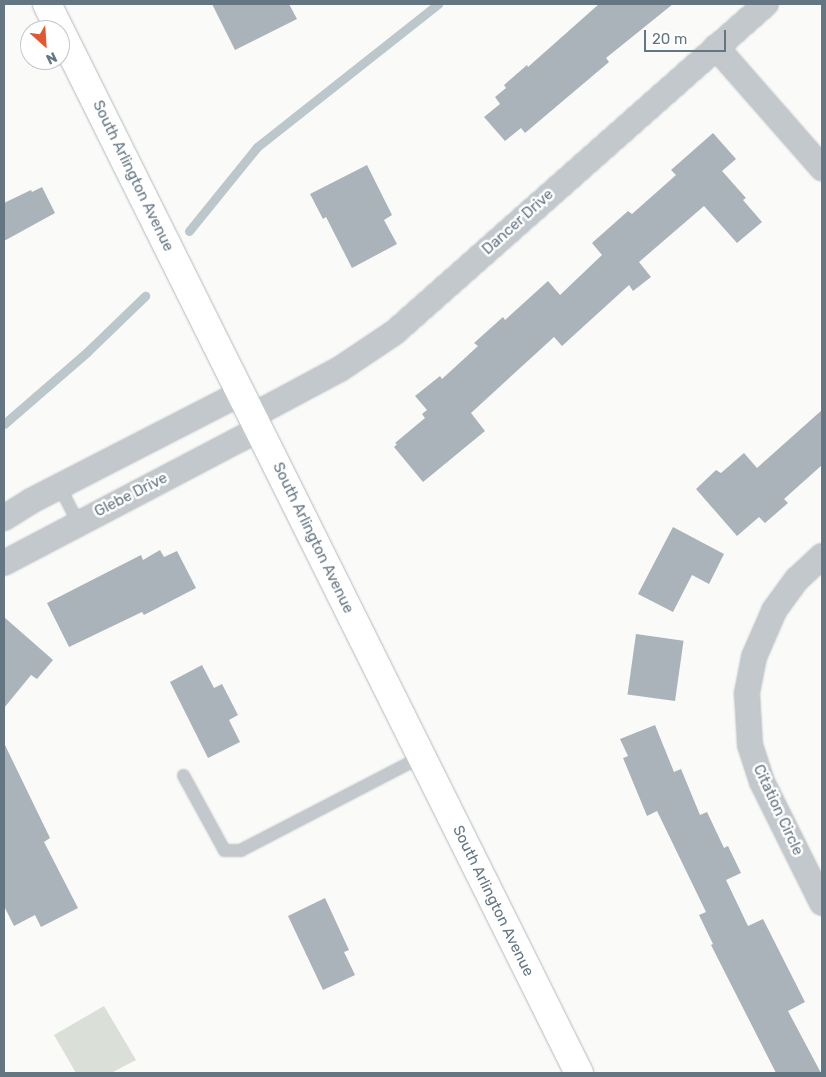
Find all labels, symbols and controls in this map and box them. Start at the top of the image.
north arrow [20,20,70,70]
scale bar [646,20,728,52]
text: 20 m [652,30,687,48]
text: N [43,48,60,68]
street label: South Arlington Avenue [88,97,178,255]
street label: Dancer Drive [479,185,557,259]
street label: South Arlington Avenue [268,459,358,617]
street label: Glebe Drive [92,469,170,521]
street label: Citation Circle [749,762,807,858]
street label: South Arlington Avenue [448,822,538,980]

